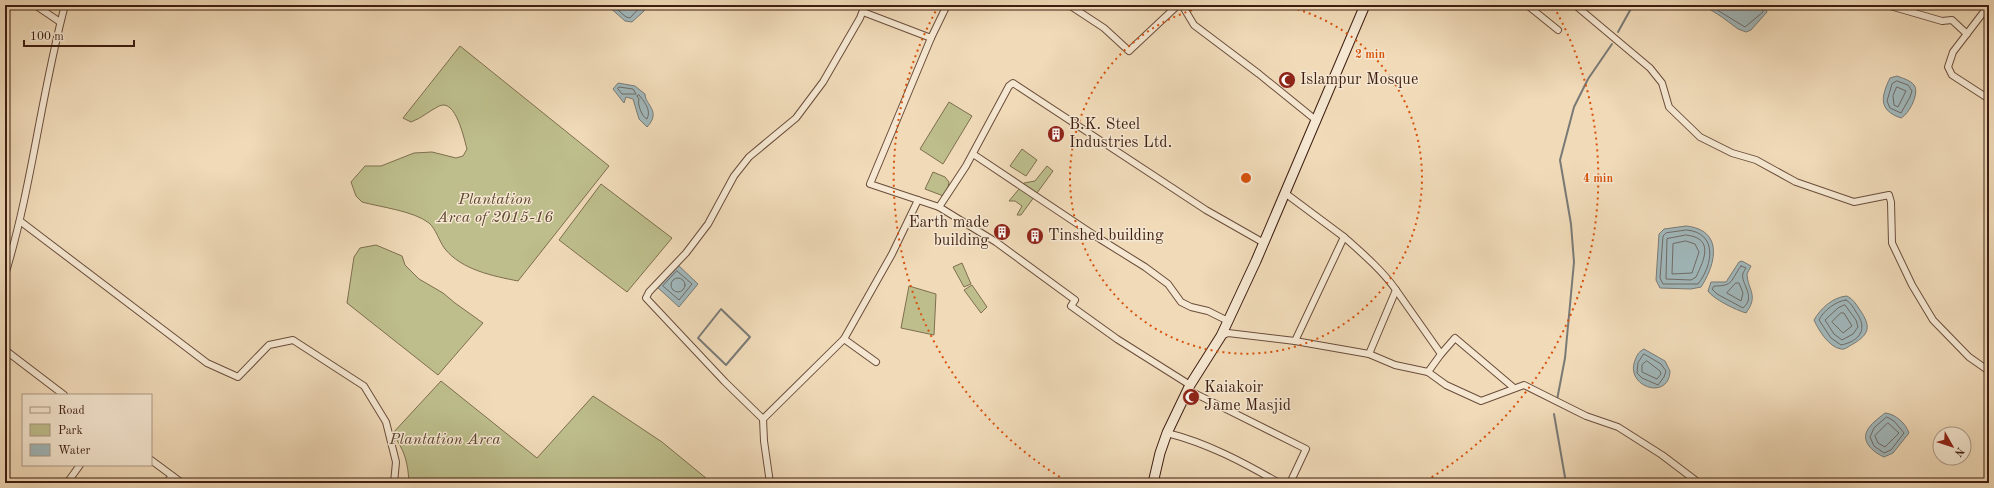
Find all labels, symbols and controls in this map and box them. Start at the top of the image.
scale bar [24,22,134,48]
text: 100 m [30,31,64,43]
text: 2 min [1355,49,1385,61]
mosque icon: Islampur Mosque [1277,70,1297,90]
place label: Islampur Mosque [1300,72,1418,88]
place label: B.K. Steel Industries Ltd. [1069,117,1172,151]
building icon: B.K. Steel Industries Ltd. [1046,124,1066,144]
centre of rings [1239,171,1253,185]
text: 4 min [1583,173,1613,185]
park label: Plantation Area of 2015-16 [436,192,553,226]
place label: Earth made building [908,215,989,249]
building icon: Earth made building [992,222,1012,242]
building icon: Tinshed building [1025,226,1045,246]
place label: Tinshed building [1048,228,1164,244]
place label: Kaiakoir Jame Masjid [1204,380,1291,414]
mosque icon: Kaiakoir Jame Masjid [1181,387,1201,407]
legend [22,394,152,466]
text: Road [58,405,85,417]
text: Park [58,425,83,437]
north arrow [1932,426,1972,466]
park label: Plantation Area [388,432,501,448]
text: Water [58,445,91,457]
text: N [1951,445,1966,459]

